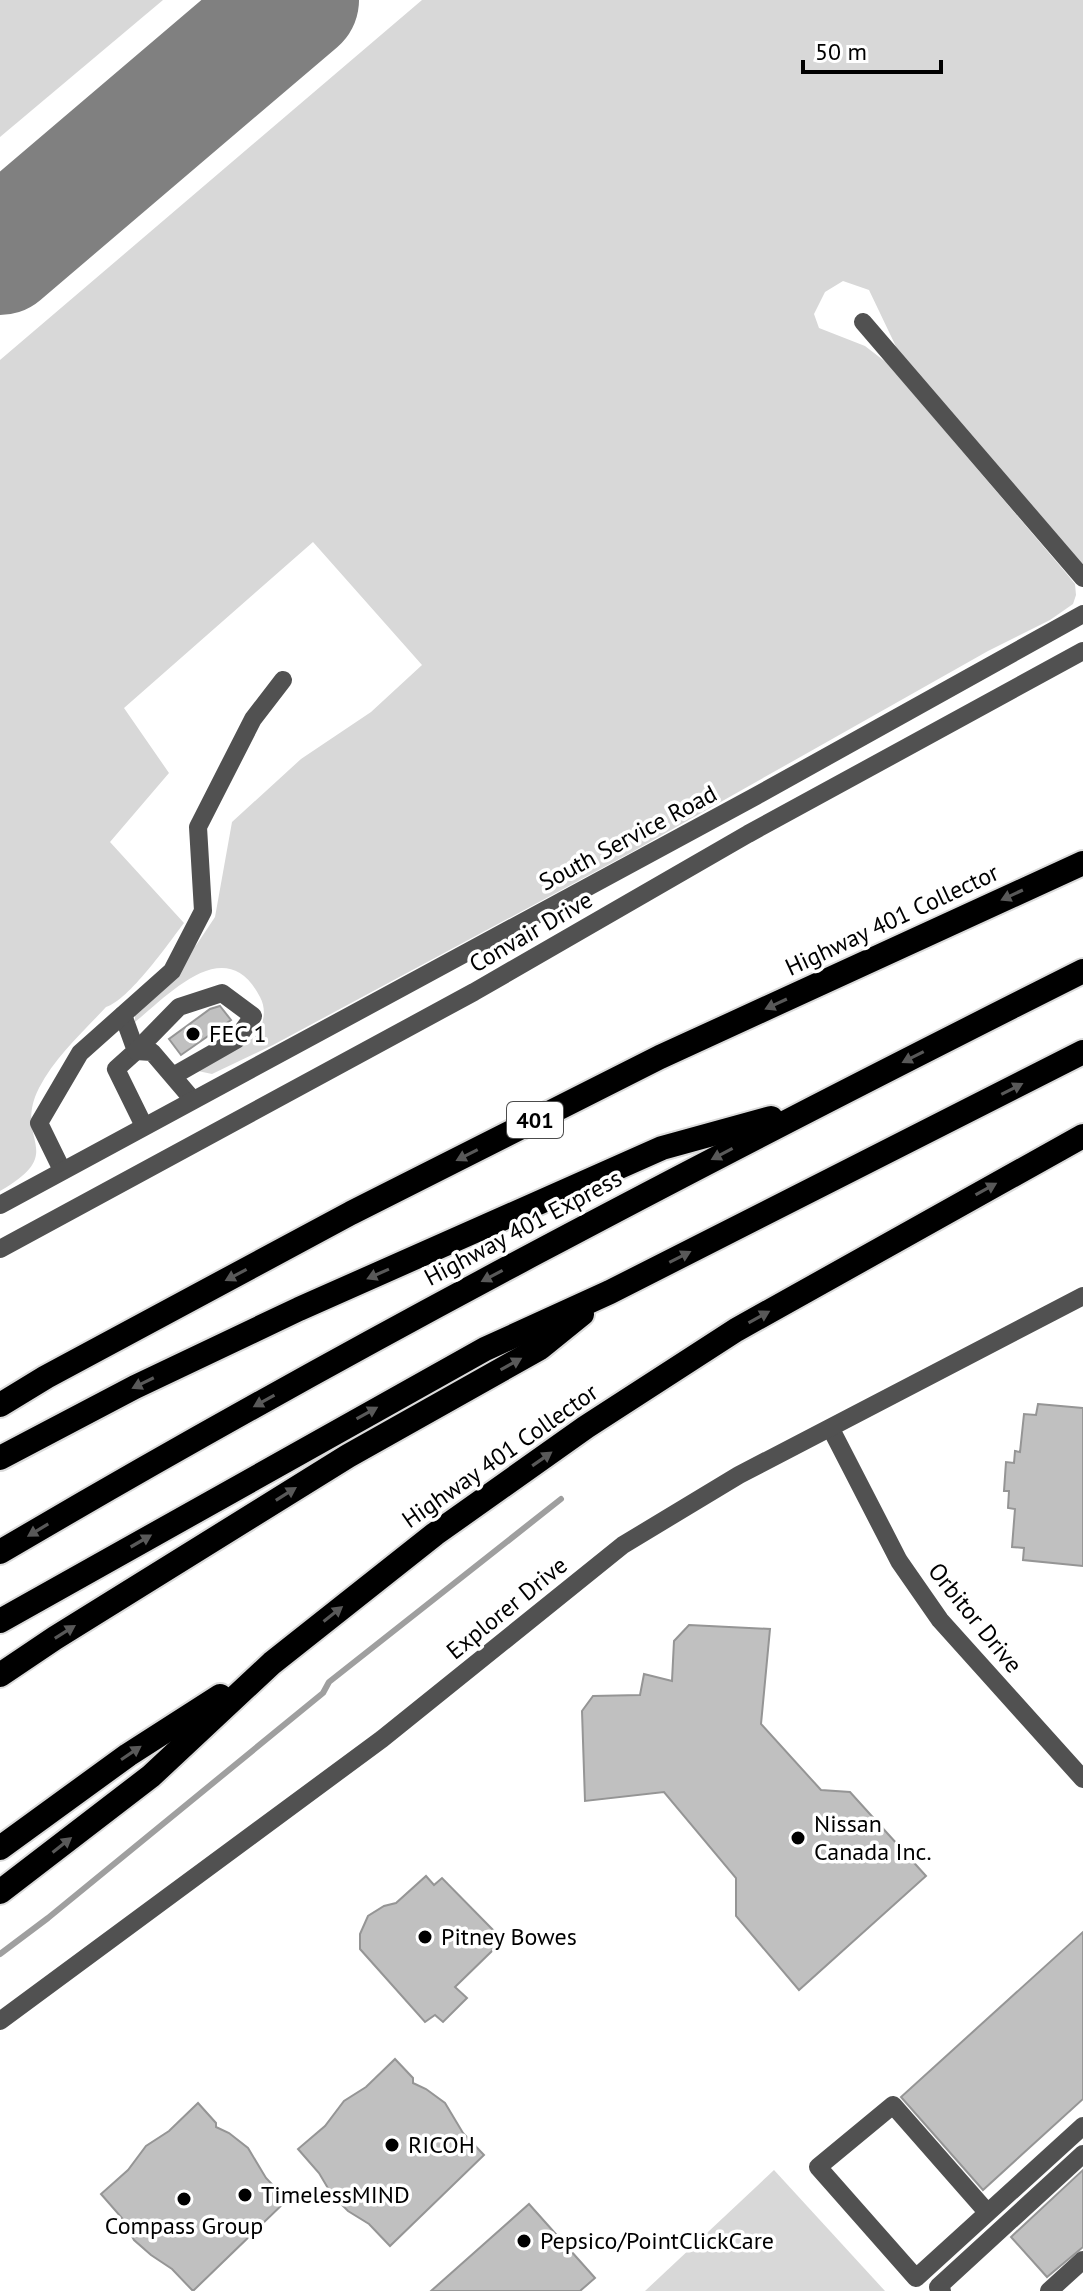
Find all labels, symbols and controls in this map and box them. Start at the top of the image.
scale bar [803,24,941,74]
text: 50 m [815,36,867,67]
street label: South Service Road [534,778,722,897]
street label: Highway 401 Collector [780,856,1003,983]
street label: Convair Drive [464,884,598,979]
one-way arrow [1000,889,1024,902]
one-way arrow [764,997,788,1011]
place label: FEC 1 [209,1018,267,1049]
marker: FEC 1 [184,1025,202,1043]
one-way arrow [902,1050,925,1063]
one-way arrow [1000,1082,1023,1095]
road number: 401 [507,1102,563,1138]
one-way arrow [711,1147,733,1161]
one-way arrow [455,1148,478,1162]
street label: Highway 401 Express [419,1162,627,1293]
one-way arrow [975,1182,997,1196]
one-way arrow [668,1250,691,1263]
one-way arrow [367,1267,390,1280]
one-way arrow [225,1268,248,1281]
one-way arrow [481,1270,504,1283]
one-way arrow [748,1310,771,1324]
one-way arrow [500,1358,522,1372]
one-way arrow [131,1376,154,1390]
street label: Highway 401 Collector [396,1376,604,1535]
one-way arrow [253,1394,275,1408]
one-way arrow [356,1406,379,1420]
one-way arrow [531,1452,552,1467]
one-way arrow [275,1488,297,1502]
one-way arrow [27,1522,49,1536]
one-way arrow [130,1534,152,1548]
street label: Explorer Drive [440,1549,573,1666]
street label: Orbitor Drive [921,1556,1029,1679]
one-way arrow [323,1607,343,1623]
one-way arrow [54,1625,76,1639]
one-way arrow [121,1746,142,1761]
place label: Nissan Canada Inc. [814,1808,932,1867]
marker: Nissan Canada Inc. [789,1829,807,1847]
one-way arrow [52,1837,72,1853]
place label: Pitney Bowes [441,1921,577,1952]
marker: Pitney Bowes [416,1928,434,1946]
place label: RICOH [408,2129,475,2160]
marker: RICOH [383,2136,401,2154]
place label: TimelessMIND [261,2179,410,2210]
marker: TimelessMIND [236,2186,254,2204]
marker: Compass Group [175,2190,193,2208]
place label: Compass Group [105,2210,263,2241]
place label: Pepsico/PointClickCare [540,2225,774,2256]
marker: Pepsico/PointClickCare [515,2232,533,2250]

